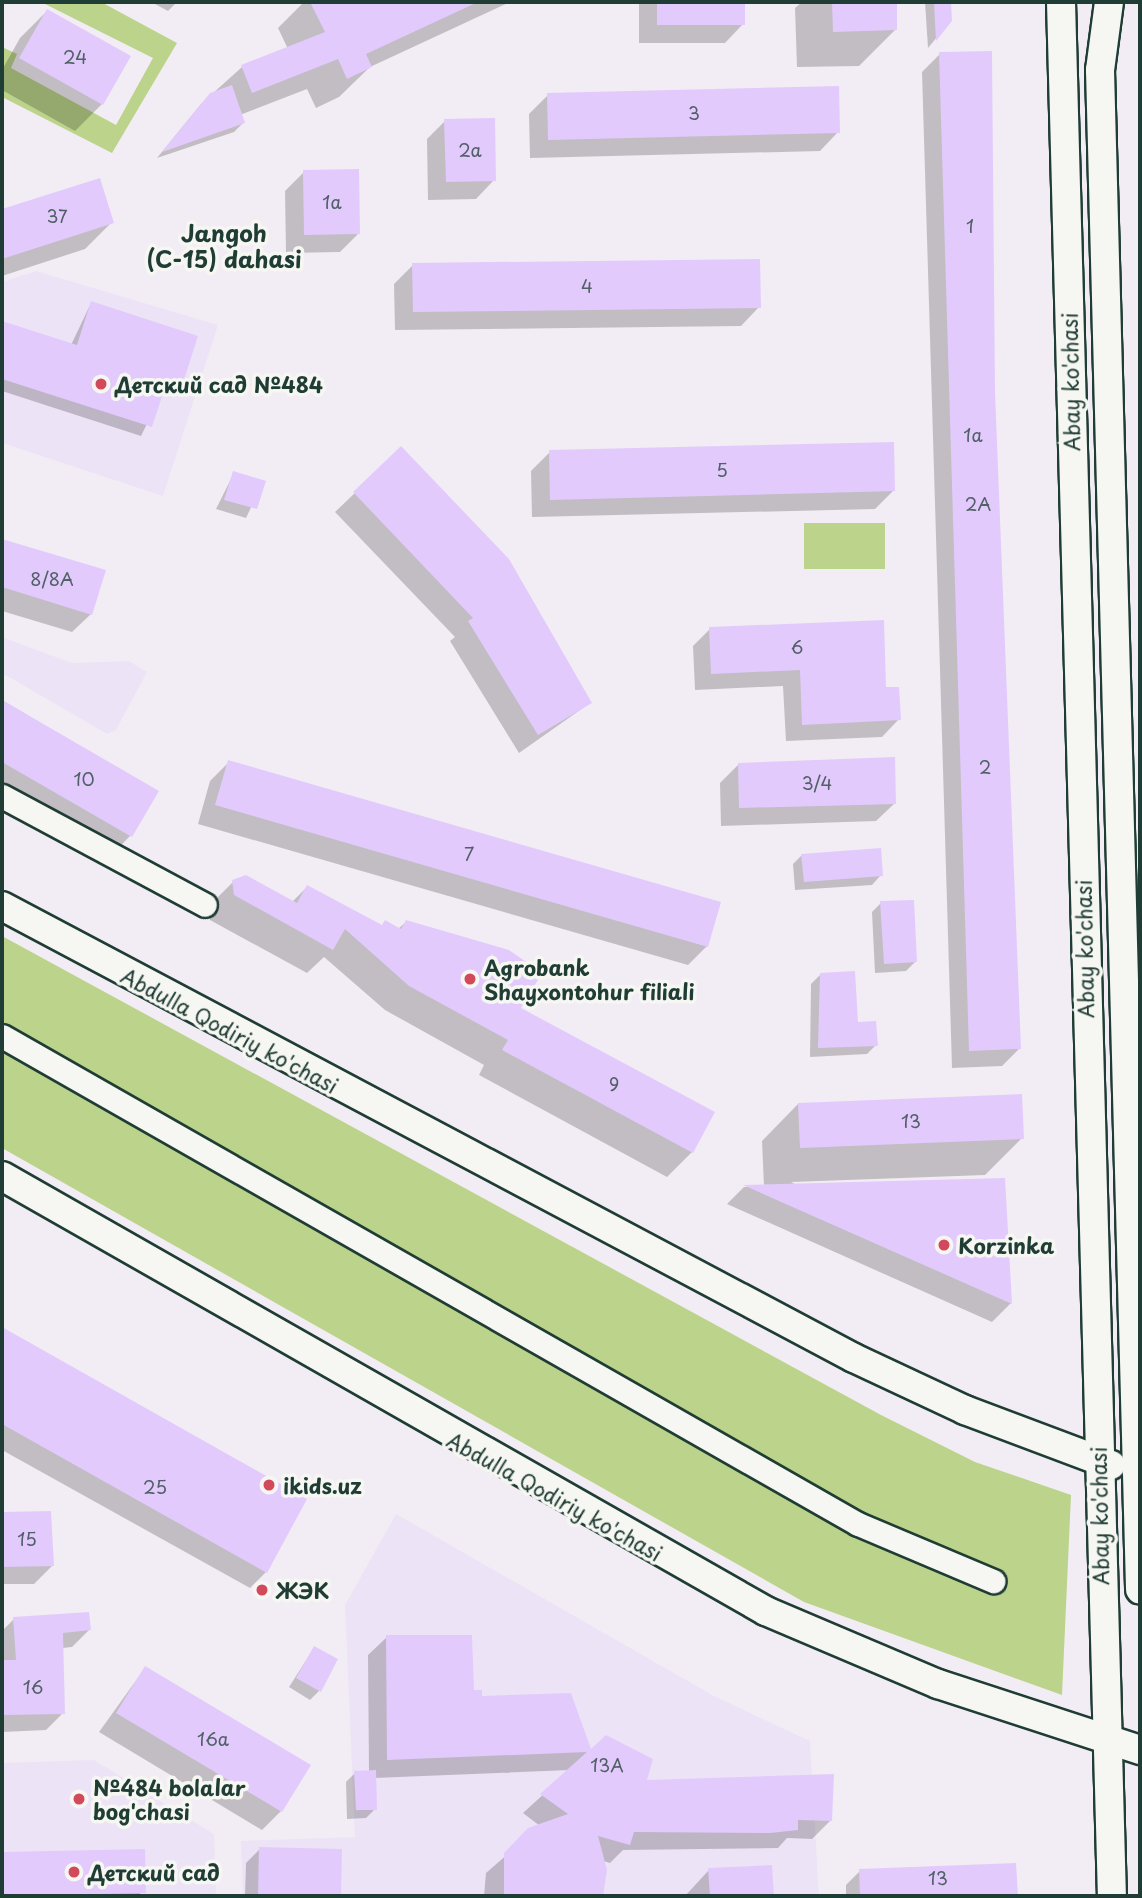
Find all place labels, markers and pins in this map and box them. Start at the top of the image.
place label: Детский сад №484 [115,371,324,397]
marker: Детский сад №484 [93,376,109,392]
place label: Agrobank Shayxontohur filiali [484,954,695,1004]
marker: Agrobank Shayxontohur filiali [462,971,478,987]
place label: Korzinka [958,1232,1054,1258]
marker: Korzinka [936,1237,952,1253]
place label: ikids.uz [283,1472,362,1498]
marker: ikids.uz [261,1477,277,1493]
place label: ЖЭК [276,1577,329,1603]
marker: ЖЭК [254,1582,270,1598]
place label: №484 bolalar bog'chasi [93,1774,246,1824]
marker: №484 bolalar bog'chasi [71,1791,87,1807]
place label: Детский сад [88,1859,221,1885]
marker: Детский сад [66,1864,82,1880]

